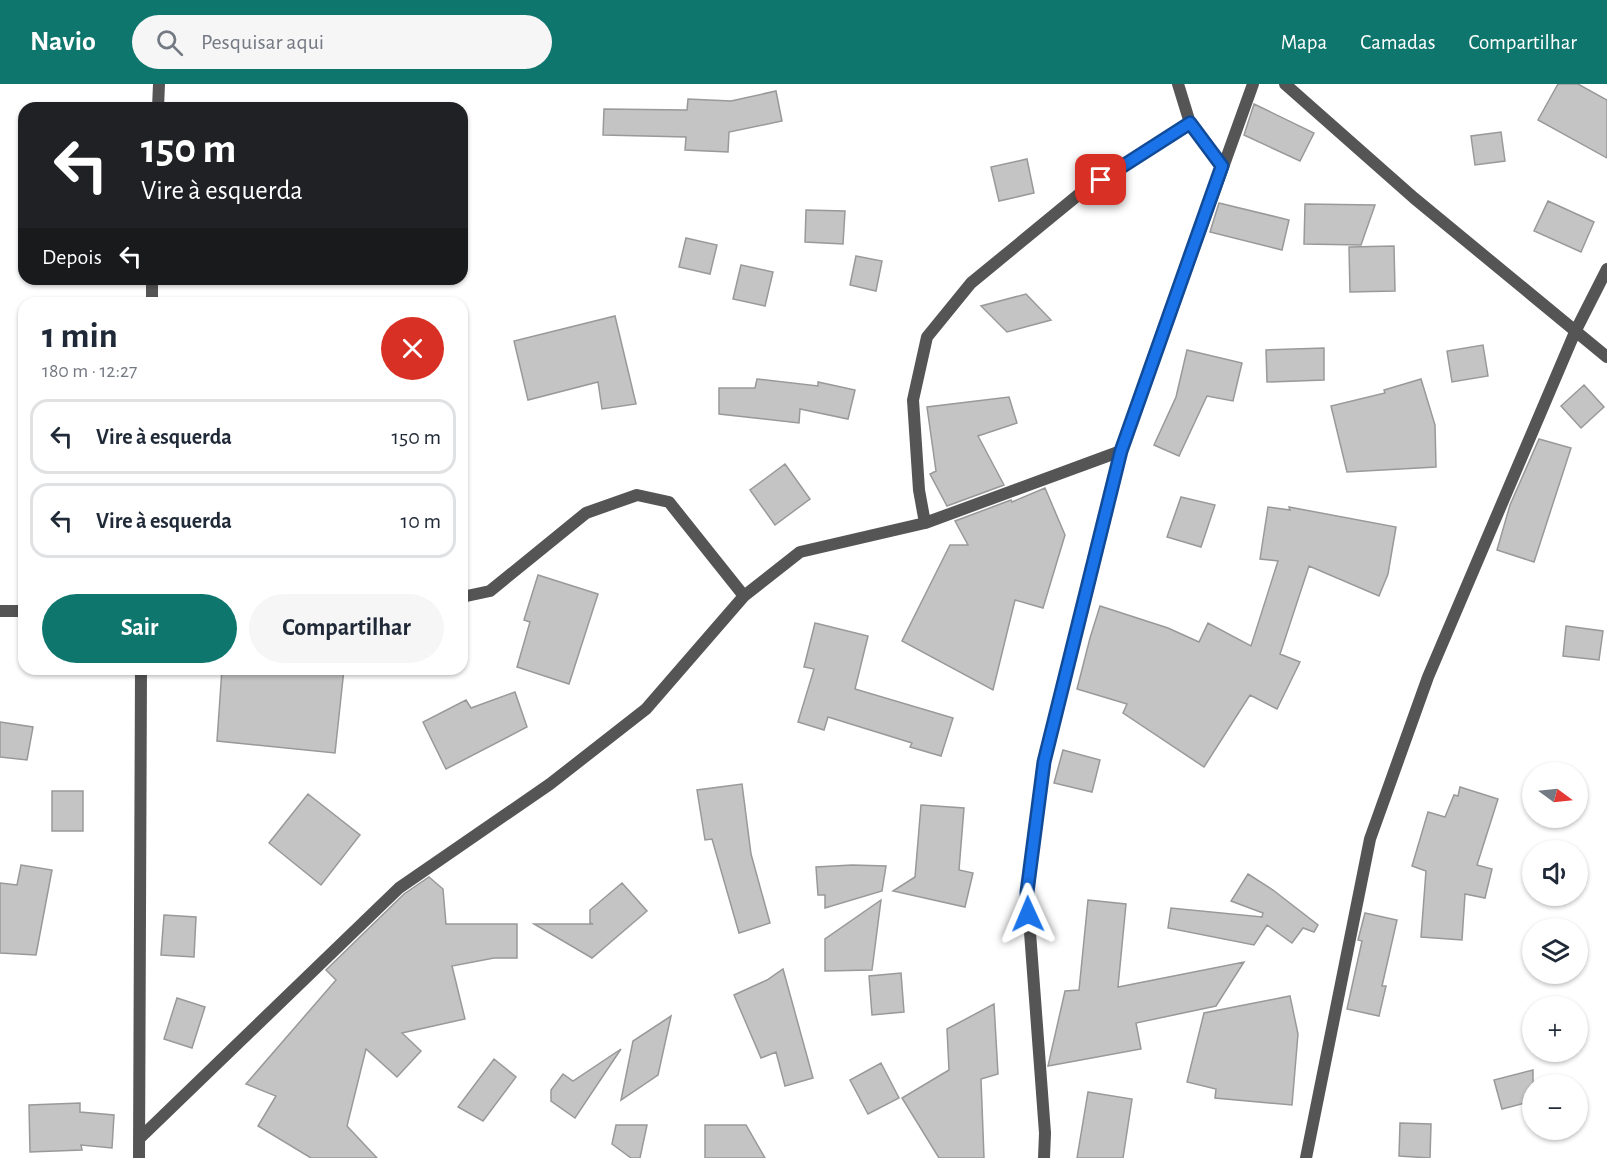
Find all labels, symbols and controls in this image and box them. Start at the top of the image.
search box [132,15,552,69]
icon: search [153,26,186,59]
text: Navio [30,28,96,56]
text: Pesquisar aqui [201,31,324,53]
text: Mapa [1281,32,1327,53]
text: Camadas [1360,32,1435,53]
text: Compartilhar [1468,32,1577,53]
icon: left [42,126,120,204]
text: 150 m [141,128,236,170]
pin [1075,154,1126,205]
icon: arrive [1084,163,1117,196]
text: Vire à esquerda [141,177,303,204]
icon: left [114,240,147,273]
text: Depois [42,246,102,268]
button: close [381,317,444,380]
text: 1 min [42,318,118,354]
text: 180 m · 12:27 [42,361,137,381]
icon: left [45,420,78,453]
text: Vire à esquerda [96,426,232,448]
text: 150 m [391,426,441,448]
icon: left [45,504,78,537]
text: Vire à esquerda [96,510,232,532]
text: 10 m [401,510,441,532]
button: Sair [42,594,237,663]
button: Compartilhar [249,594,444,663]
north arrow [1522,762,1588,828]
map controls [1522,762,1588,1140]
button: sound [1522,840,1588,906]
position arrow [996,882,1060,946]
button: layers [1522,918,1588,984]
button: + [1522,996,1588,1062]
button: − [1522,1074,1588,1140]

